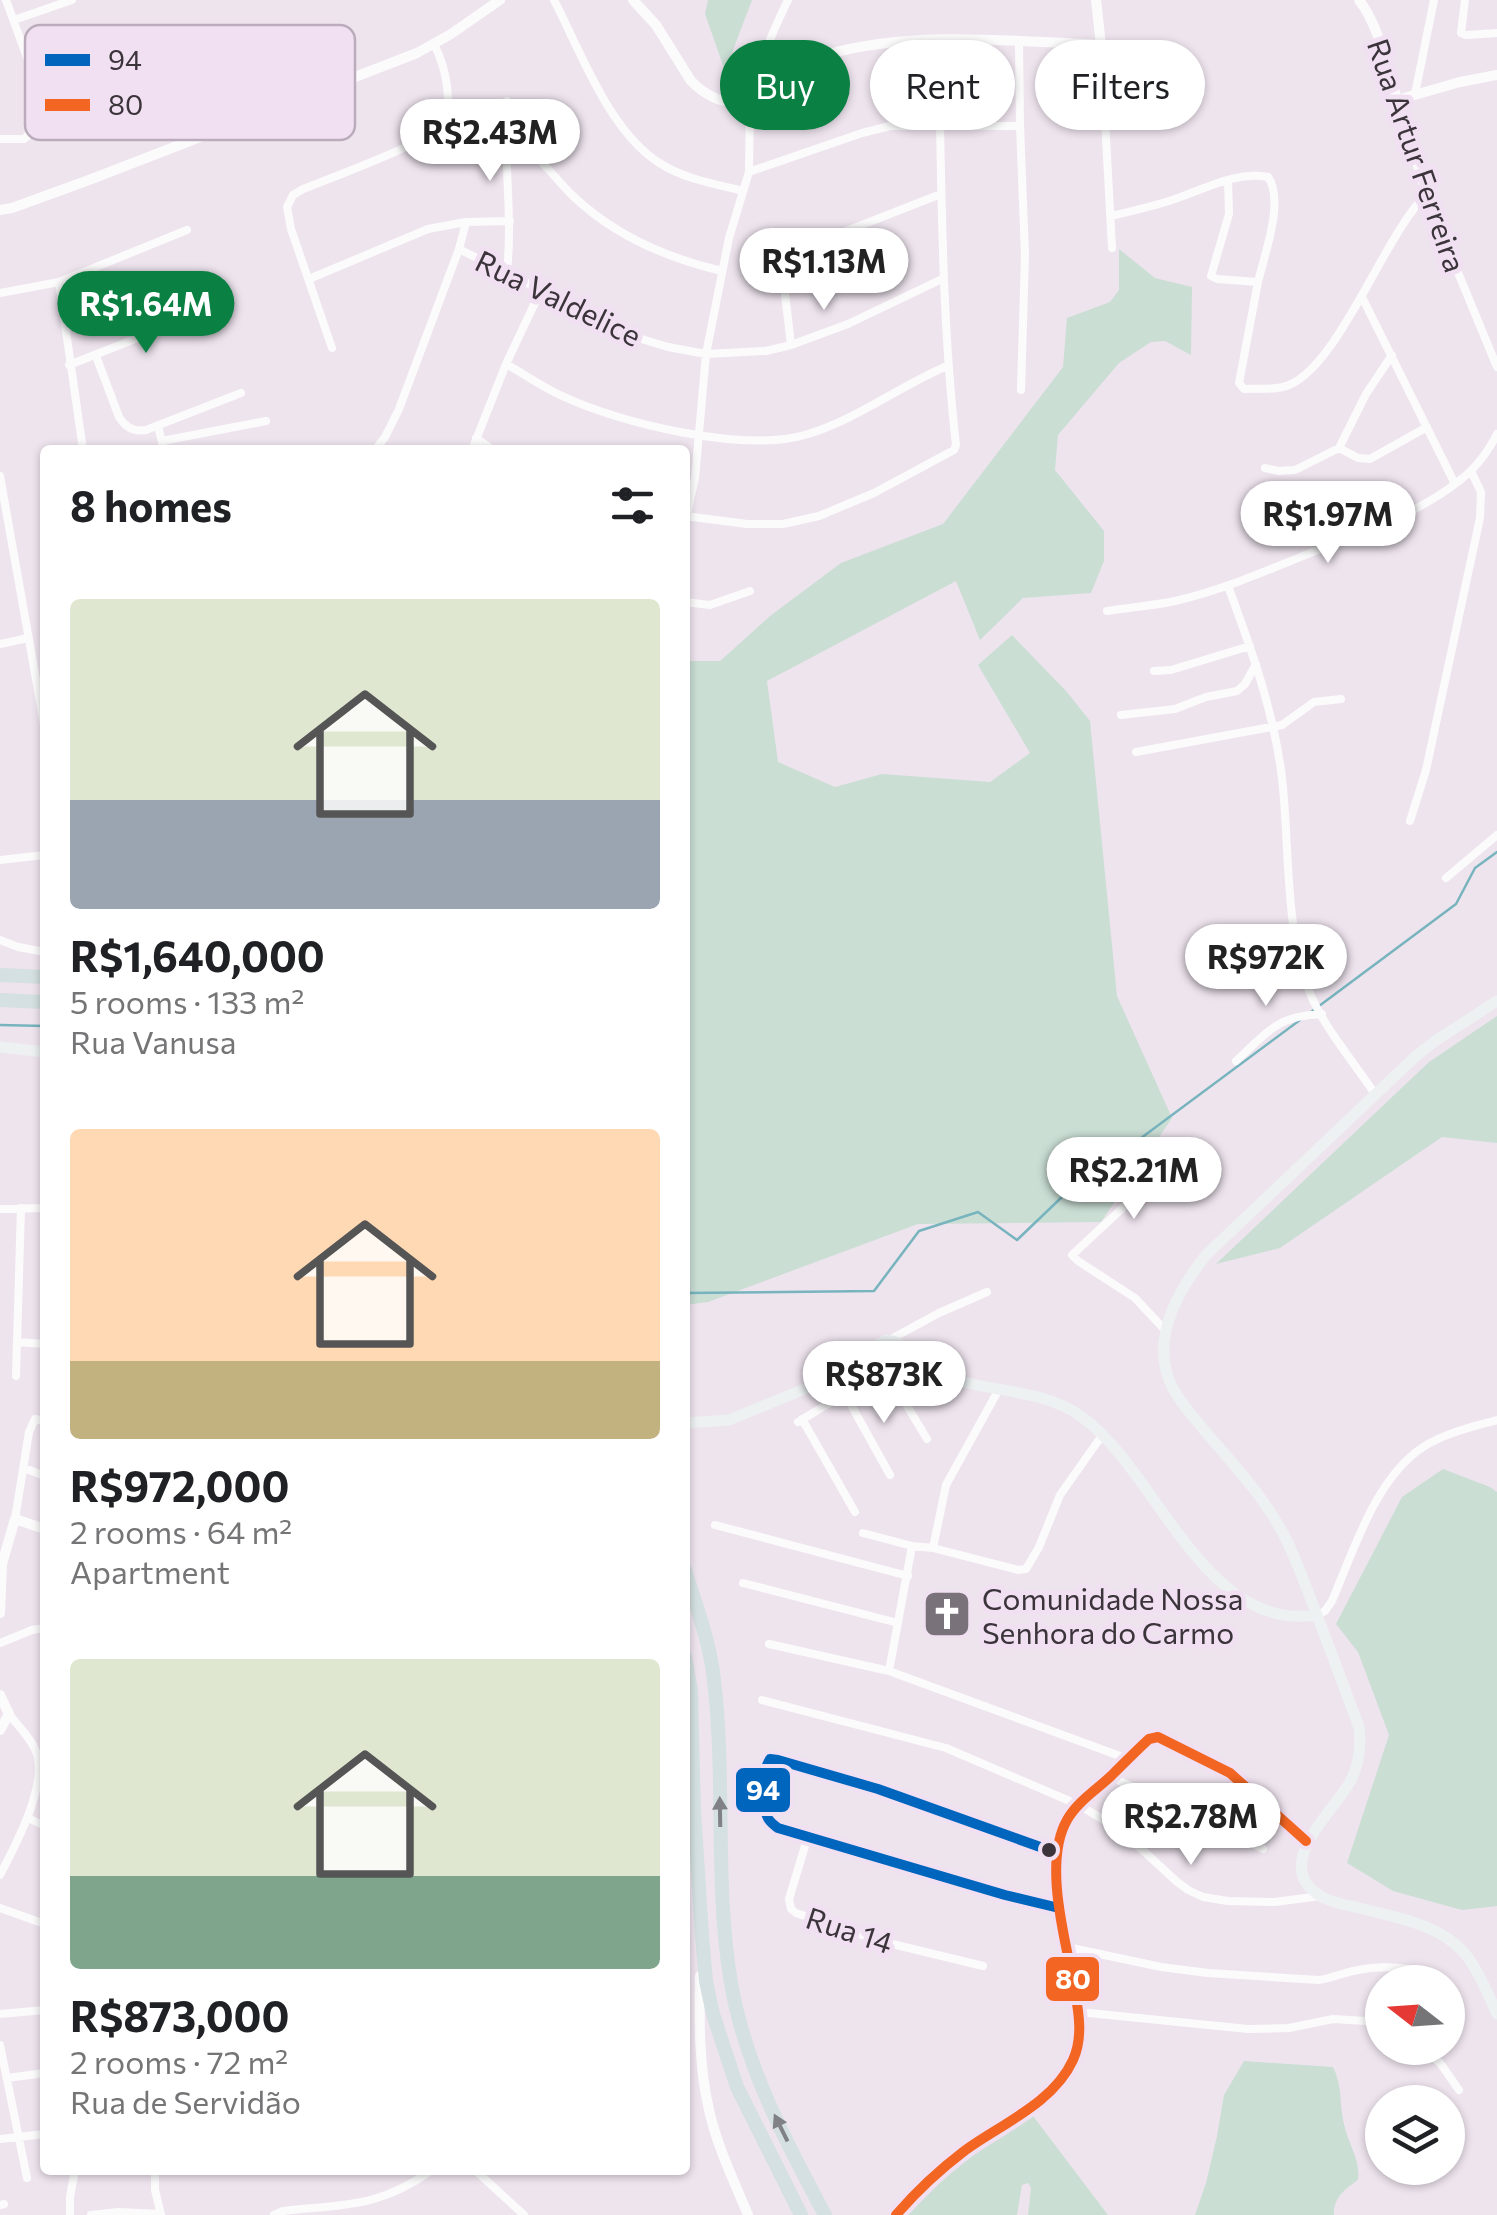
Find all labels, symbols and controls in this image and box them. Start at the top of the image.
legend [25,25,355,140]
street label: Rua Artur Ferreira [1361,33,1475,277]
chip: Buy [720,40,850,130]
chip: Rent [870,40,1015,130]
chip: Filters [1035,40,1205,130]
text: 94 [108,42,142,76]
text: 80 [108,87,143,121]
pin: R$2.43M [398,99,582,184]
text: R$2.43M [422,111,558,151]
pin: R$1.13M [732,228,916,313]
text: R$1.13M [761,240,887,280]
street label: Rua Valdelice [470,241,648,353]
pin: R$1.64M [54,271,238,356]
text: R$1.64M [79,283,213,323]
icon: filters [605,478,660,533]
text: 8 homes [70,479,232,531]
pin: R$1.97M [1236,481,1420,566]
text: R$1.97M [1263,493,1393,533]
icon: home [275,664,455,844]
pin: R$972K [1185,924,1347,1009]
text: R$1,640,000 [70,929,325,981]
text: R$972K [1207,936,1325,976]
text: 5 rooms · 133 m² [70,981,304,1021]
text: Rua Vanusa [70,1021,237,1061]
pin: R$2.21M [1042,1137,1226,1222]
text: R$2.21M [1069,1149,1199,1189]
icon: home [275,1194,455,1374]
pin: R$873K [803,1341,965,1426]
text: R$873K [825,1353,943,1393]
text: R$972,000 [70,1459,289,1511]
text: 2 rooms · 64 m² [70,1511,292,1551]
text: Apartment [70,1551,230,1591]
place label: Comunidade Nossa Senhora do Carmo [982,1579,1243,1650]
church icon: Comunidade Nossa Senhora do Carmo [921,1588,973,1640]
icon: home [275,1724,455,1904]
line badge: 94 [734,1766,792,1814]
text: 94 [746,1772,780,1806]
pin: R$2.78M [1099,1783,1283,1868]
text: R$2.78M [1124,1795,1258,1835]
one-way arrow [712,1796,728,1828]
unlabelled marker [1039,1840,1059,1860]
street label: Rua 14 [802,1898,898,1960]
line badge: 80 [1044,1955,1101,2003]
text: 80 [1055,1961,1091,1995]
north arrow [1365,1965,1465,2065]
map controls [1365,1965,1465,2185]
text: R$873,000 [70,1989,289,2041]
text: 2 rooms · 72 m² [70,2041,288,2081]
text: Rua de Servidão [70,2081,301,2121]
button: layers [1365,2085,1465,2185]
one-way arrow [772,2113,789,2142]

